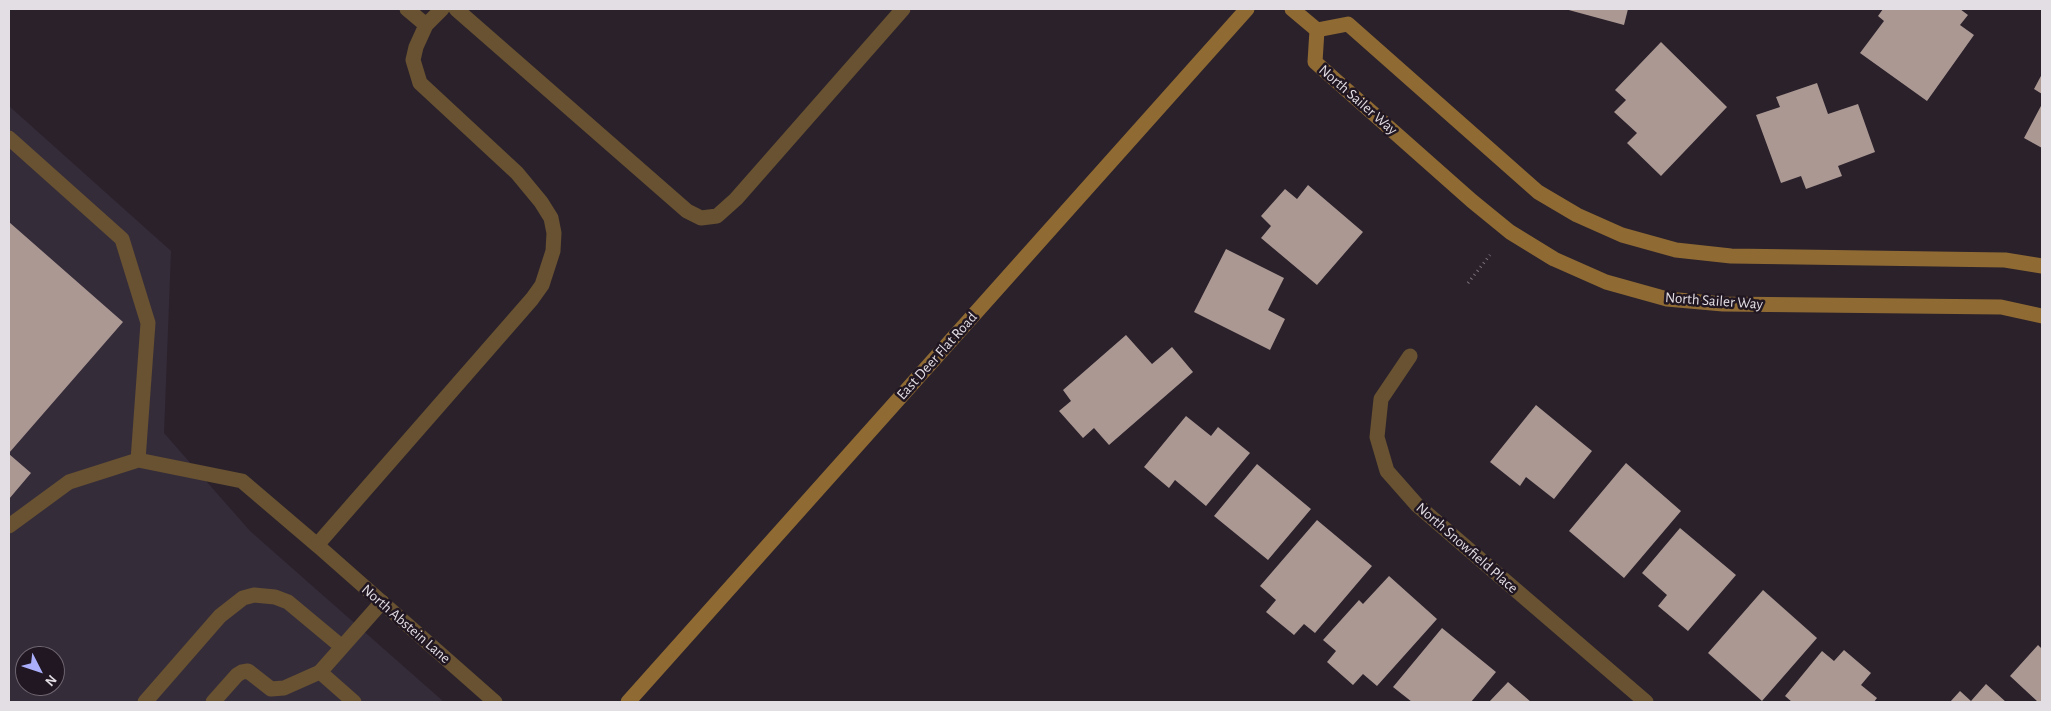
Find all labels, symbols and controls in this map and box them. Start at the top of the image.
street label: North Sailer Way [1315,61,1401,139]
street label: North Sailer Way [1664,289,1764,313]
street label: East Deer Flat Road [893,308,981,404]
street label: North Snowfield Place [1412,499,1522,597]
street label: North Abstein Lane [358,580,454,668]
north arrow [15,646,65,696]
text: N [42,672,59,688]

